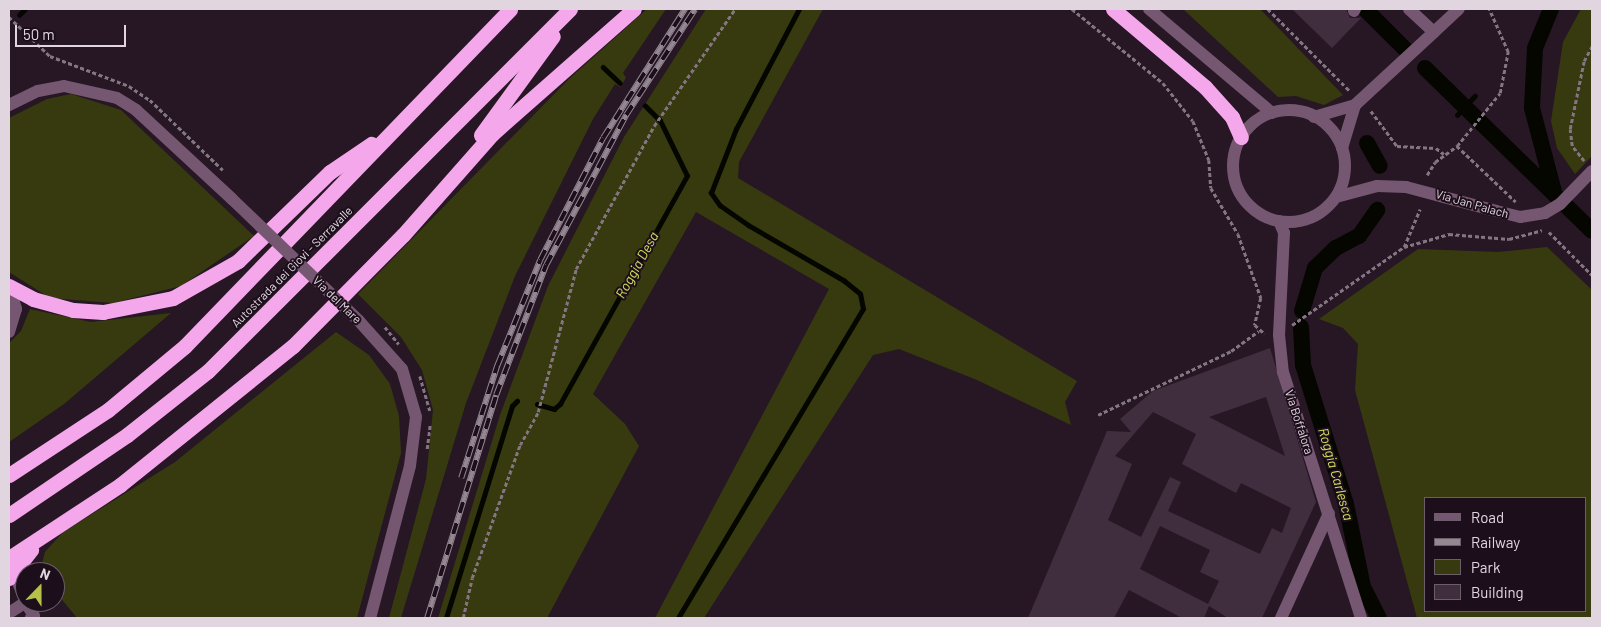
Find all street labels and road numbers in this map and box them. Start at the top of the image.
street label: Via Jan Palach [1434,187,1510,221]
street label: Autostrada dei Giovi - Serravalle [228,203,356,331]
street label: Via del Mare [310,273,364,327]
street label: Via Boffalora [1282,388,1316,456]

